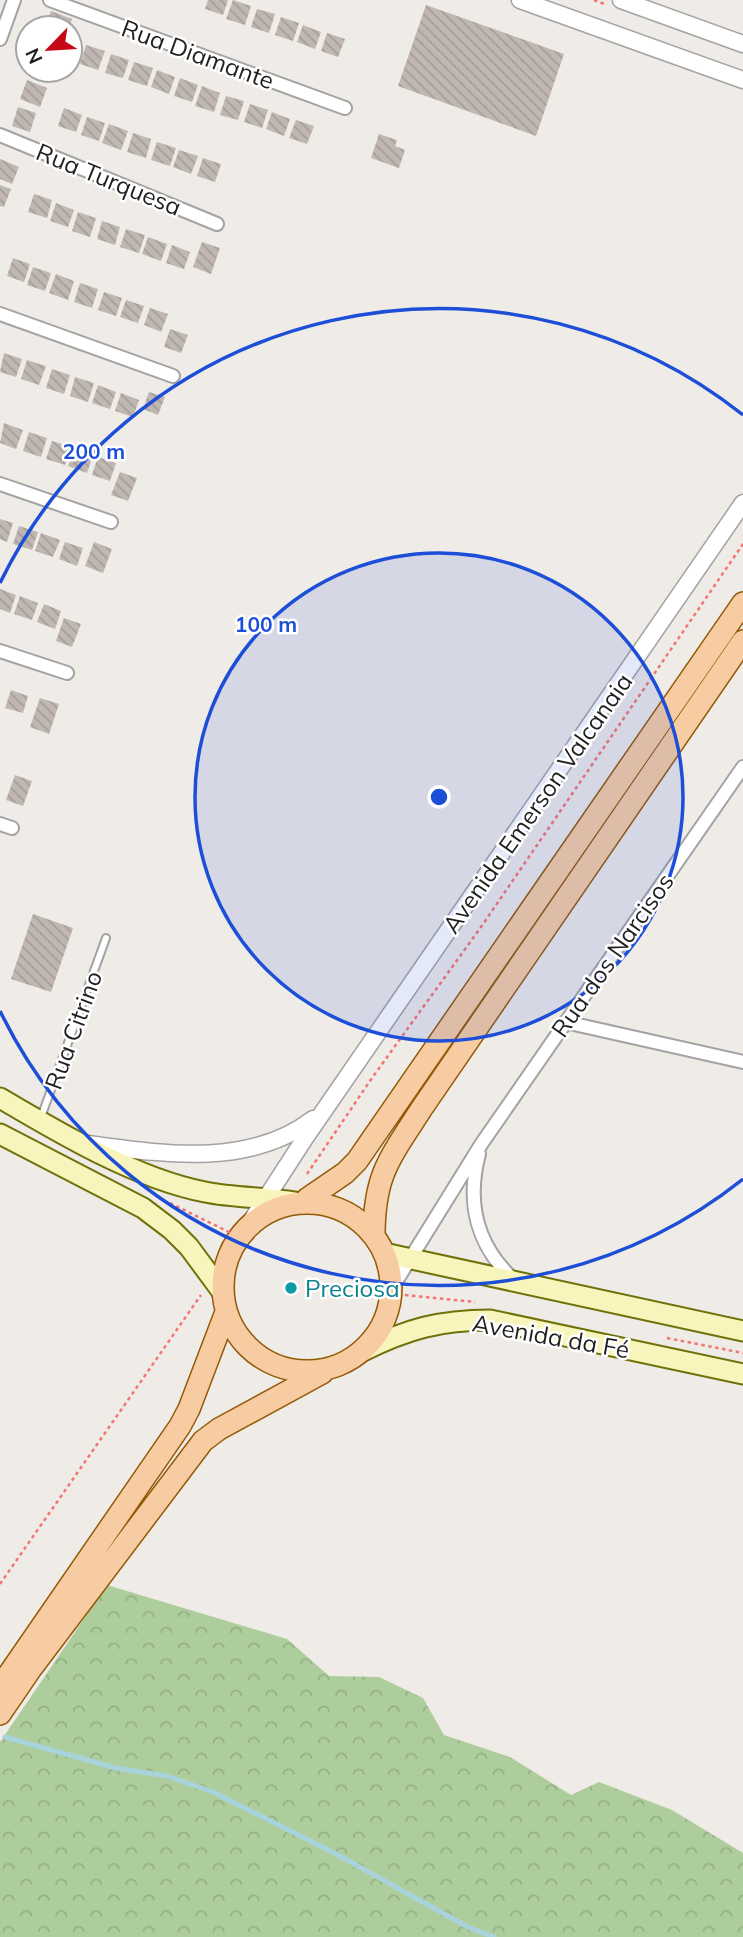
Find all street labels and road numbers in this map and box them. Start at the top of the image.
street label: Rua Diamante [118,13,278,95]
street label: Rua Turquesa [32,136,186,222]
street label: Avenida Emerson Valcanaia [436,667,638,939]
street label: Rua dos Narcisos [544,867,680,1043]
street label: Rua Citrino [38,967,108,1093]
street label: Avenida da Fé [470,1307,632,1365]

